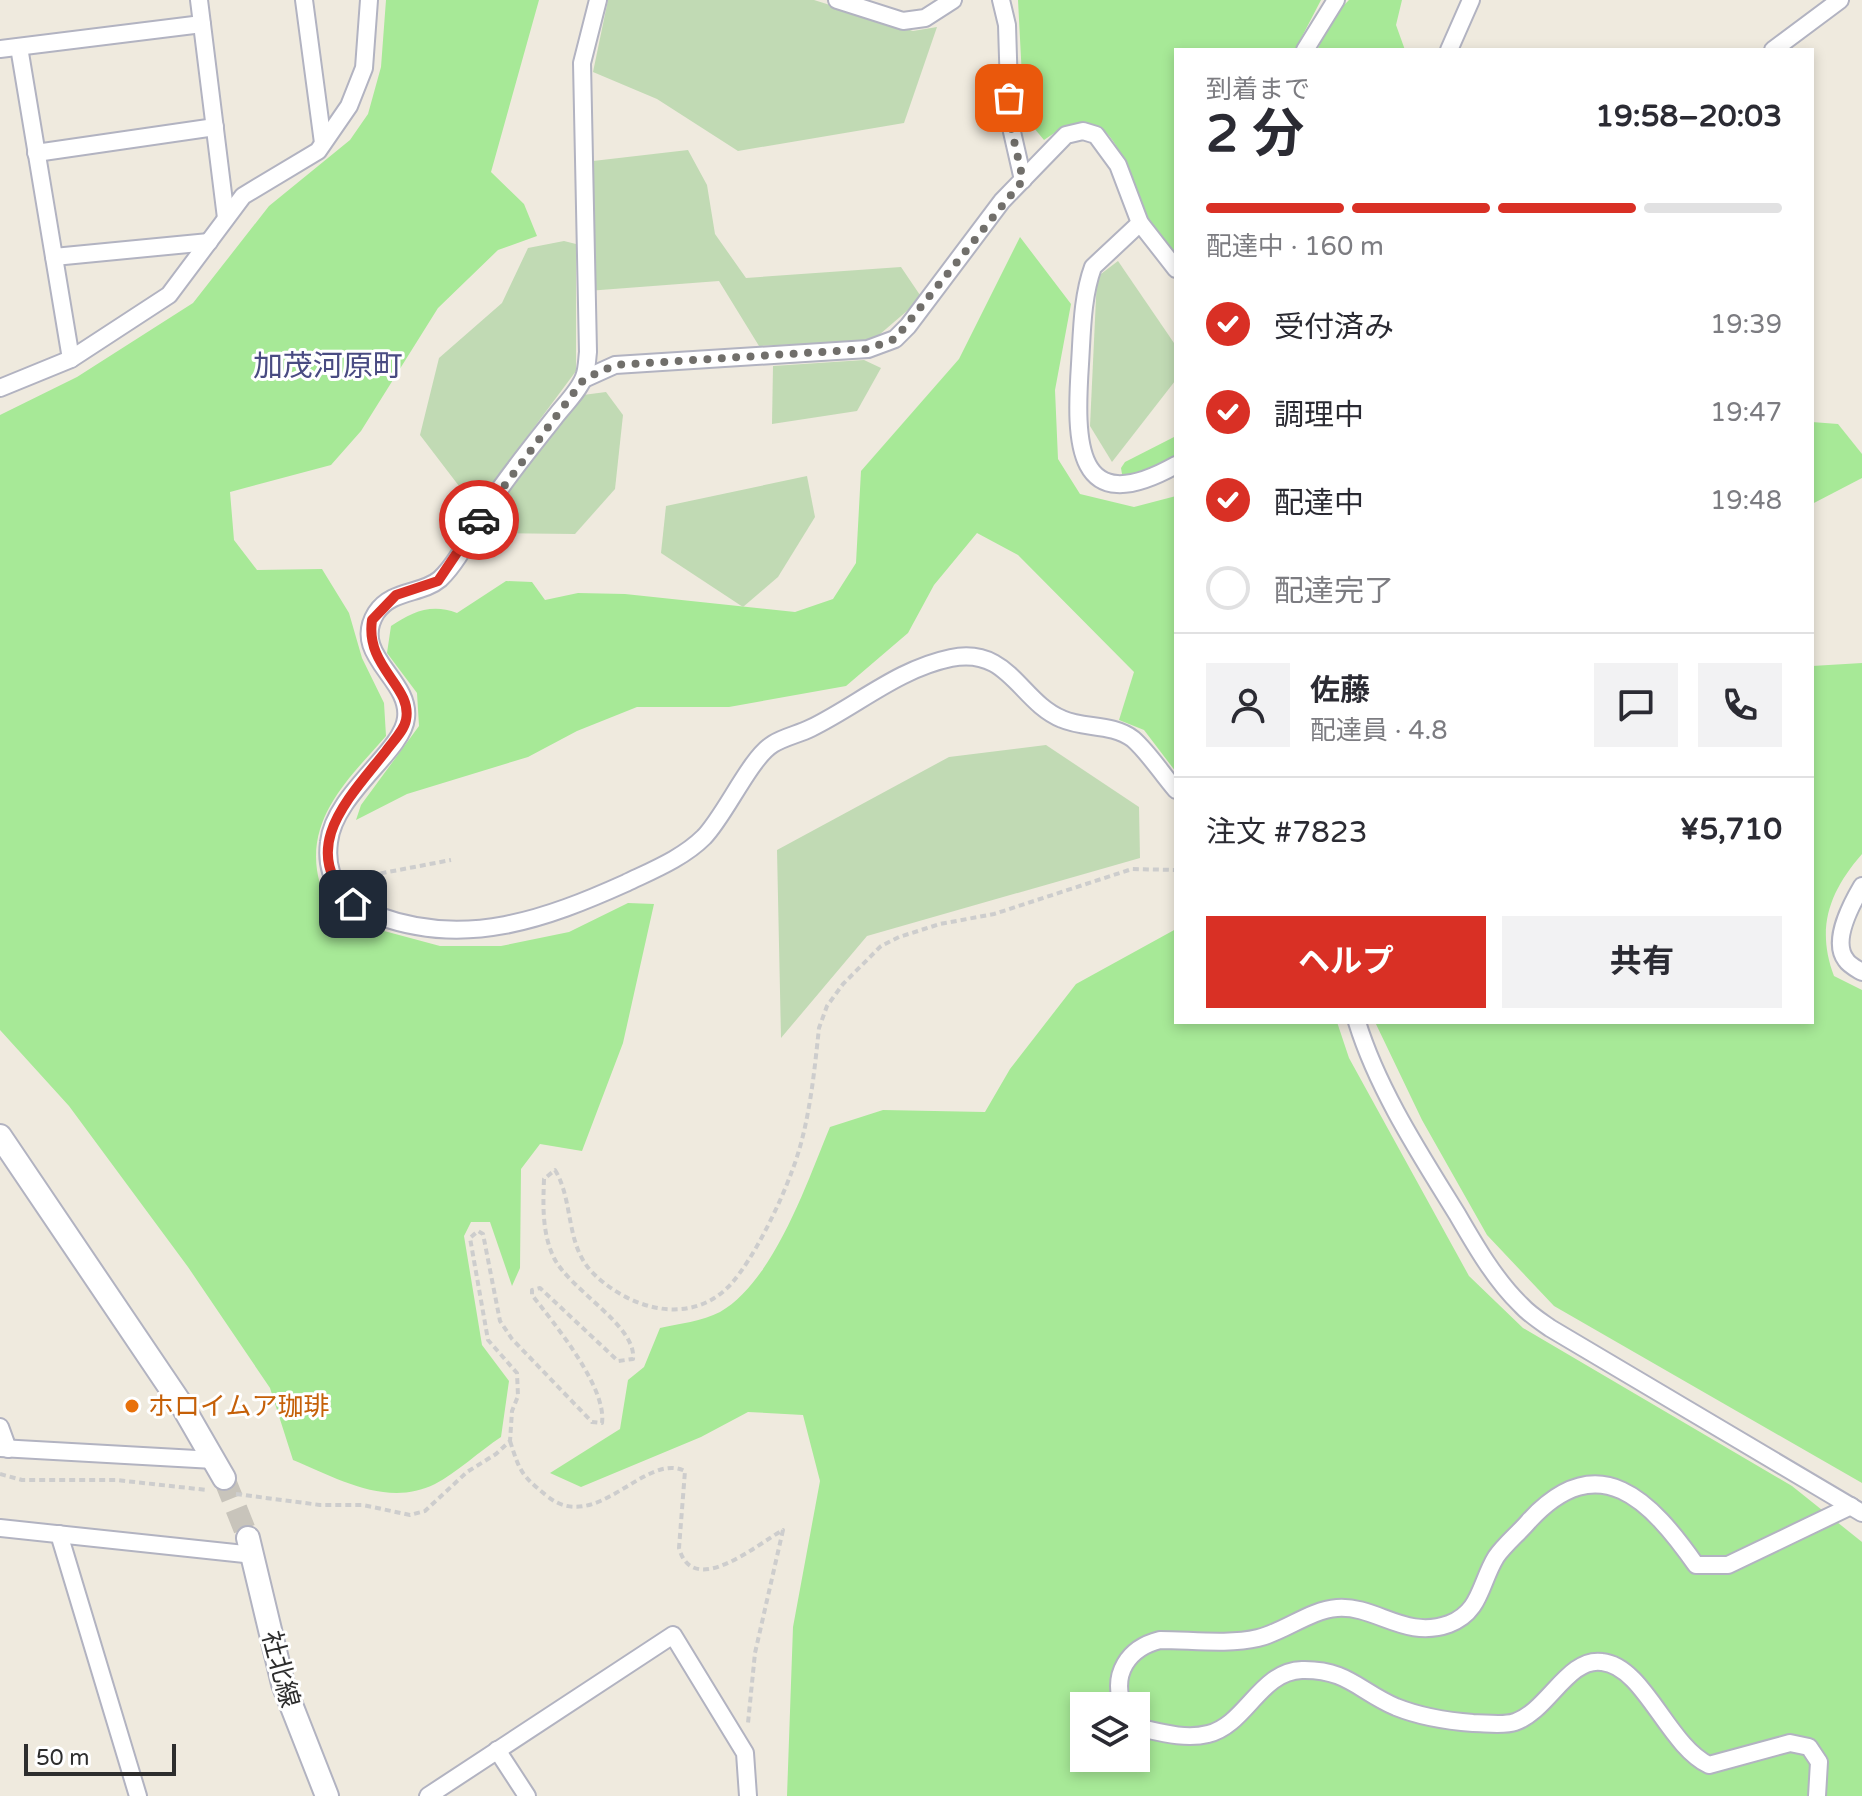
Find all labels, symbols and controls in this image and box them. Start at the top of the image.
pin [975,64,1043,132]
text: 到着まで [1206,74,1310,105]
icon: bag [987,76,1031,120]
text: 19:58–20:03 [1595,98,1782,135]
text: 2 分 [1206,103,1304,166]
text: 配達中 · 160 m [1206,231,1384,262]
icon: check [1206,302,1250,346]
text: 受付済み [1274,309,1394,346]
text: 19:39 [1710,309,1782,340]
district label: 加茂河原町 [253,348,403,385]
icon: check [1206,390,1250,434]
text: 調理中 [1274,397,1364,434]
text: 19:47 [1710,397,1782,428]
icon: check [1206,478,1250,522]
courier [439,480,519,560]
text: 配達中 [1274,485,1364,522]
text: 19:48 [1710,485,1782,516]
icon: car [457,498,501,542]
text: 配達完了 [1274,573,1394,610]
button: person [1206,663,1290,747]
button: chat [1594,663,1678,747]
button: phone [1698,663,1782,747]
text: 佐藤 [1310,672,1370,709]
text: 配達員 · 4.8 [1310,715,1448,746]
text: ¥5,710 [1680,811,1782,848]
text: 注文 #7823 [1206,814,1368,851]
pin [319,870,387,938]
icon: home [331,882,375,926]
button: ヘルプ [1206,916,1486,1008]
button: 共有 [1502,916,1782,1008]
place label: ホロイムア珈琲 [148,1391,329,1422]
marker: ホロイムア珈琲 [123,1397,141,1415]
street label: 社北線 [255,1627,306,1711]
map controls [1070,1692,1150,1772]
button: layers [1070,1692,1150,1772]
scale bar [24,1740,176,1776]
text: 50 m [36,1745,90,1771]

